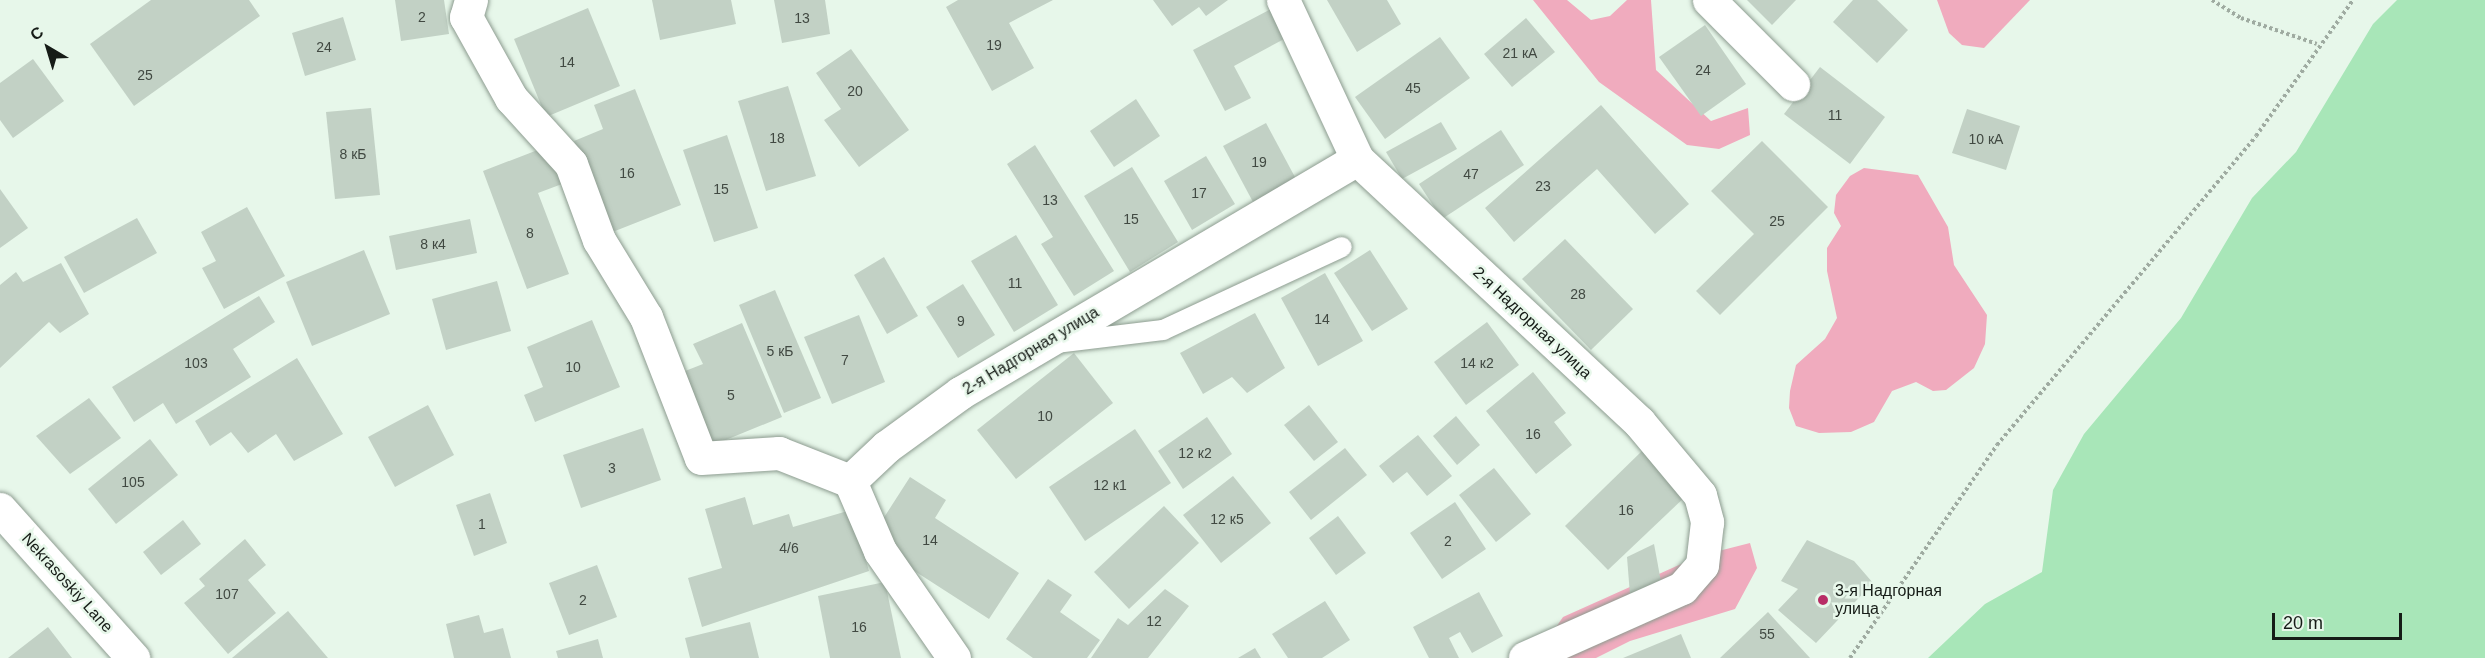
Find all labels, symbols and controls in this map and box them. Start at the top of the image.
house number: 2 [418,9,426,25]
house number: 13 [794,10,810,26]
north arrow [18,18,78,78]
text: С [27,23,46,44]
house number: 19 [986,37,1002,53]
house number: 24 [316,39,332,55]
house number: 21 кА [1503,45,1537,61]
house number: 14 [559,54,575,70]
house number: 24 [1695,62,1711,78]
house number: 25 [137,67,153,83]
house number: 45 [1405,80,1421,96]
house number: 20 [847,83,863,99]
house number: 11 [1828,107,1842,123]
house number: 18 [769,130,785,146]
house number: 10 кА [1969,131,2003,147]
house number: 8 кБ [340,146,366,162]
house number: 19 [1251,154,1267,170]
house number: 16 [619,165,635,181]
house number: 47 [1463,166,1479,182]
house number: 23 [1535,178,1551,194]
house number: 15 [713,181,729,197]
house number: 17 [1191,185,1207,201]
house number: 13 [1042,192,1058,208]
house number: 15 [1123,211,1139,227]
house number: 25 [1769,213,1785,229]
house number: 8 [526,225,534,241]
house number: 8 к4 [420,236,446,252]
street label: 2-я Надгорная улица [1469,263,1595,383]
house number: 11 [1008,275,1022,291]
house number: 28 [1570,286,1586,302]
street label: 2-я Надгорная улица [960,303,1102,399]
house number: 14 [1314,311,1330,327]
house number: 9 [957,313,965,329]
house number: 5 кБ [767,343,793,359]
house number: 7 [841,352,849,368]
house number: 103 [184,355,208,371]
house number: 14 к2 [1460,355,1494,371]
house number: 10 [565,359,581,375]
house number: 5 [727,387,735,403]
house number: 10 [1037,408,1053,424]
house number: 16 [1525,426,1541,442]
house number: 12 к2 [1178,445,1212,461]
house number: 3 [608,460,616,476]
house number: 105 [121,474,145,490]
house number: 12 к1 [1093,477,1127,493]
house number: 16 [1618,502,1634,518]
house number: 12 к5 [1210,511,1244,527]
house number: 1 [478,516,486,532]
street label: Nekrasoskiy Lane [17,529,117,637]
house number: 14 [922,532,938,548]
house number: 2 [1444,533,1452,549]
house number: 4/6 [779,540,799,556]
place label: 3-я Надгорная улица [1835,581,1942,619]
house number: 107 [215,586,239,602]
house number: 2 [579,592,587,608]
marker: 3-я Надгорная улица [1816,593,1830,607]
scale bar [2275,601,2406,639]
house number: 12 [1146,613,1162,629]
text: 20 m [2283,613,2323,633]
house number: 16 [851,619,867,635]
house number: 55 [1759,626,1775,642]

